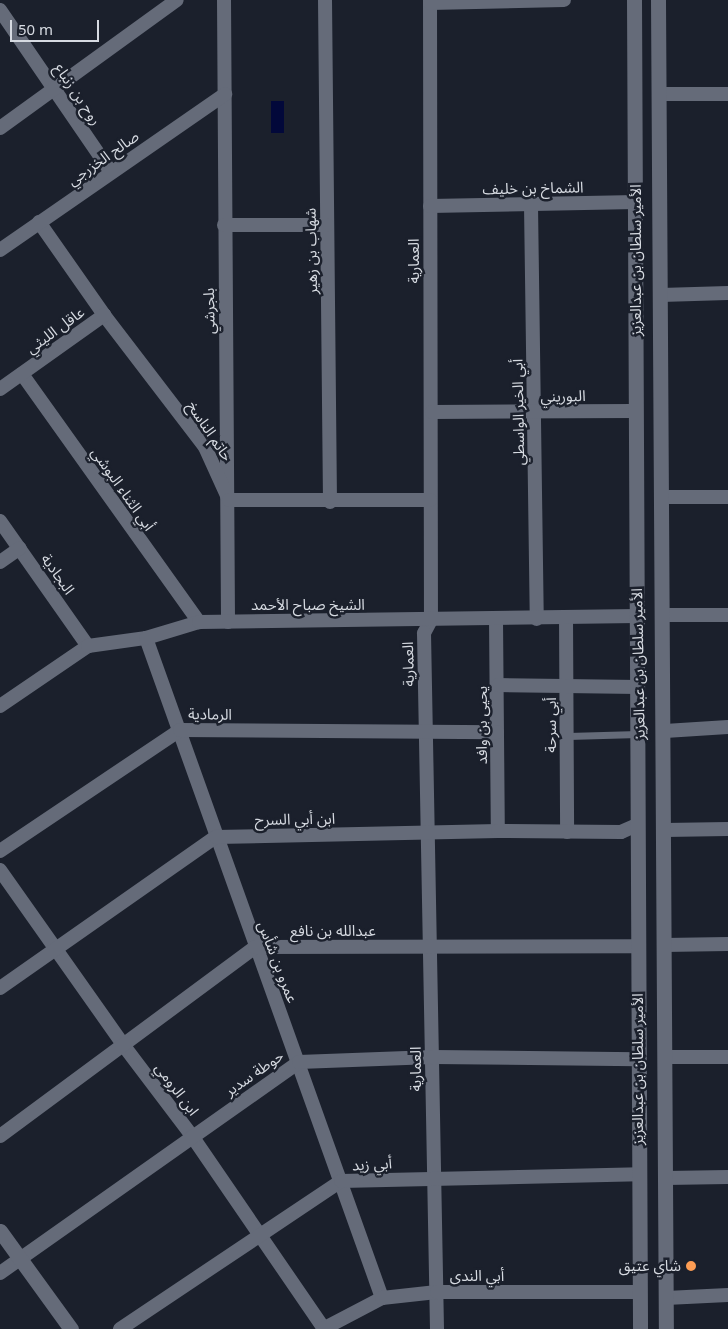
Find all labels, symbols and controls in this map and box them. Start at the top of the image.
scale bar [12,10,101,42]
text: 50 m [18,19,53,39]
street label: روح بن زنباع [51,60,105,128]
street label: صالح الخزرجي [64,127,142,189]
street label: الشماخ بن خليف [482,178,584,198]
street label: الأمير سلطان بن عبدالعزيز [627,184,645,336]
street label: شهاب بن زهير [301,208,321,294]
street label: العمارية [405,238,423,284]
street label: بلجرشي [200,288,218,334]
street label: عاقل الليثي [22,303,88,357]
street label: أبي الخير الواسطي [508,359,528,465]
street label: البوريني [540,387,586,405]
street label: حاتم الناسخ [183,398,237,464]
street label: أبي الثناء البوشي [88,444,158,534]
street label: البجادية [38,550,78,598]
street label: الأمير سلطان بن عبدالعزيز [628,588,648,740]
street label: الشيخ صباح الأحمد [251,596,365,614]
street label: العمارية [399,641,417,687]
street label: يحيى بن وافد [473,686,491,764]
street label: أبي سرحة [542,697,560,753]
street label: الرمادية [188,705,232,723]
street label: ابن أبي السرح [254,809,336,829]
street label: عمرو بن شأس [254,919,302,1005]
street label: عبدالله بن نافع [290,922,376,940]
street label: الأمير سلطان بن عبدالعزيز [629,993,647,1145]
street label: حوطة سدير [221,1046,287,1100]
street label: العمارية [407,1046,425,1092]
street label: ابن الرومي [151,1059,203,1119]
street label: أبي زيد [352,1154,392,1174]
place label: شاي عتيق [619,1257,681,1275]
marker: شاي عتيق [685,1260,697,1272]
street label: أبي الندى [450,1267,504,1285]

